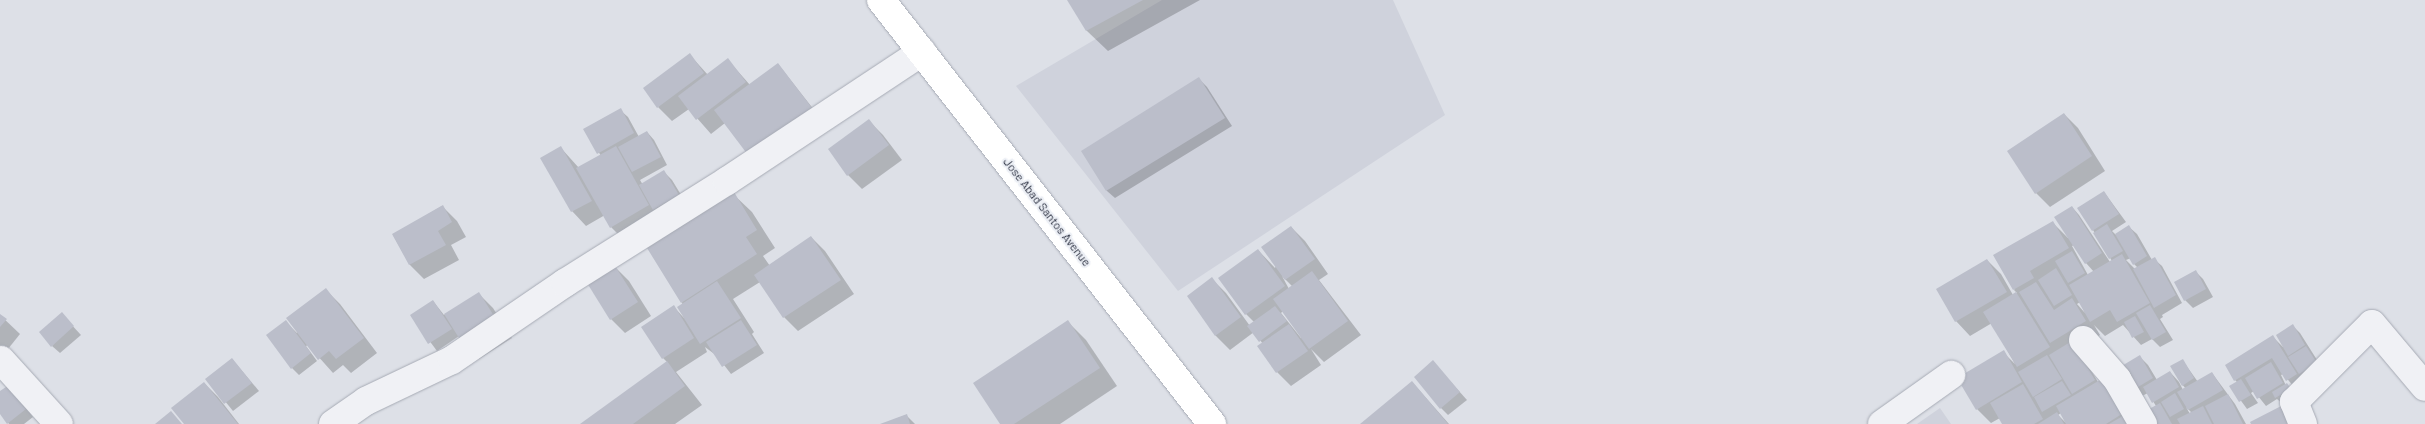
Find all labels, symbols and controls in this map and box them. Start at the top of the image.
street label: Jose Abad Santos Avenue [1000,155,1094,269]

